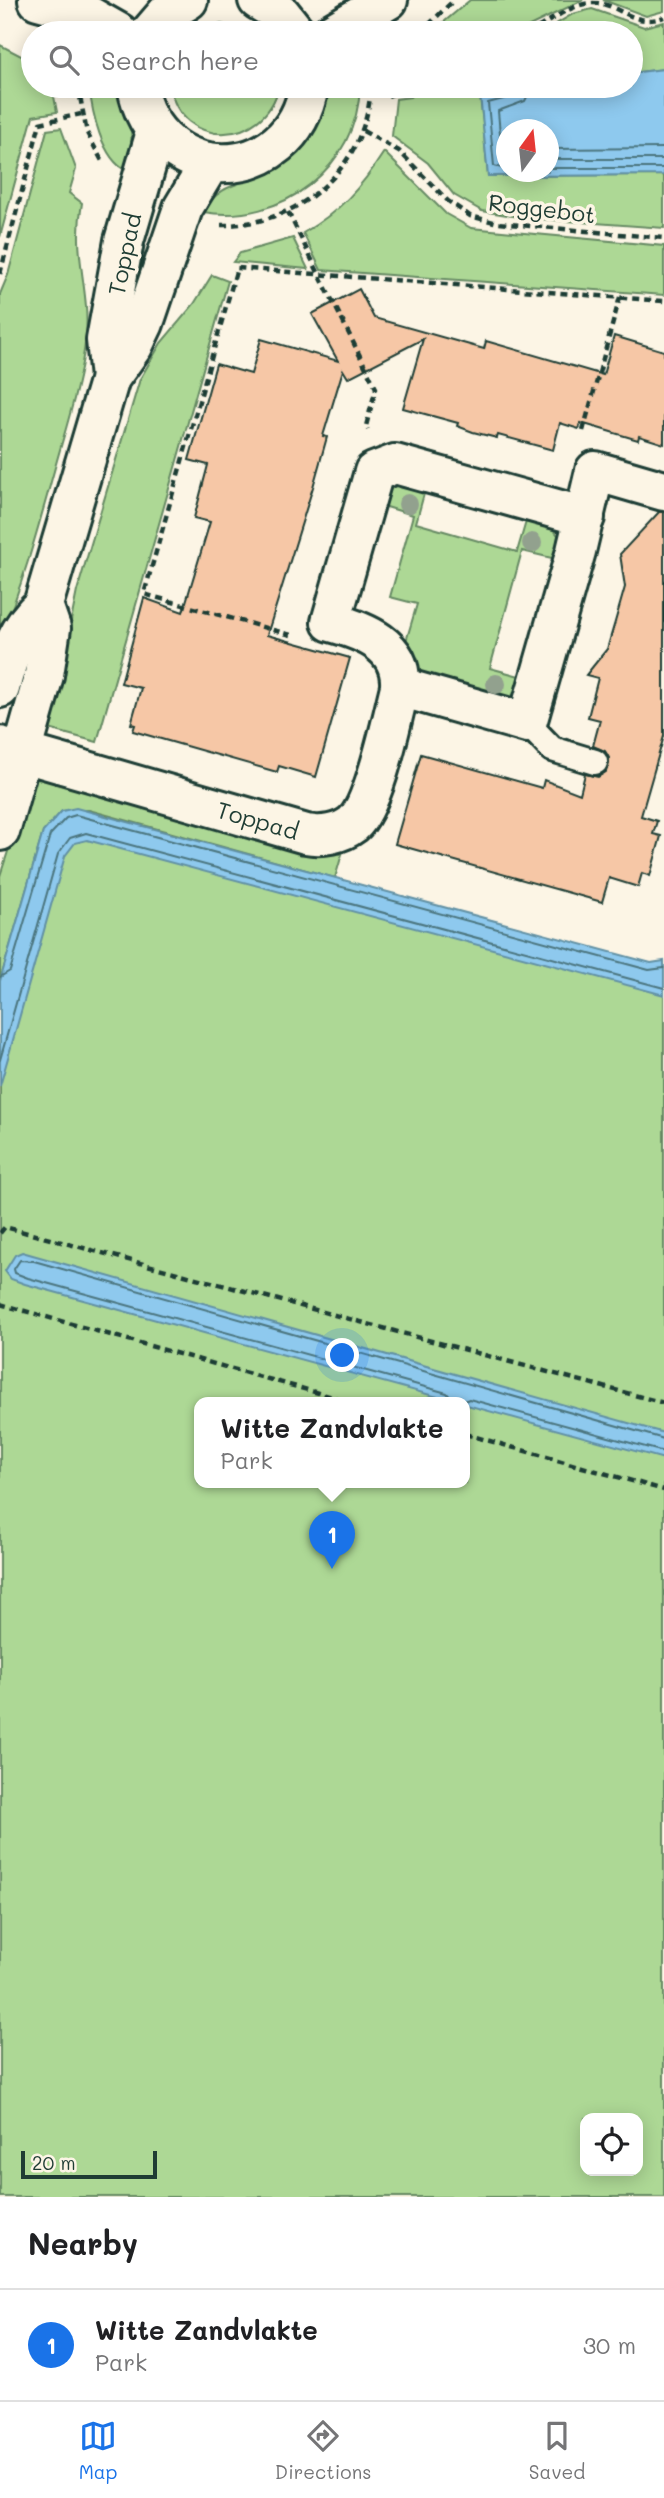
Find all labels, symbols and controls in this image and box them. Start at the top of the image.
search box [21,21,643,98]
icon: search [45,41,83,79]
text: Search here [101,43,259,77]
north arrow [496,119,559,182]
street label: Roggebot [487,187,597,229]
street label: Toppad [101,210,147,298]
street label: Toppad [214,794,302,846]
your location [325,1338,359,1372]
popup [194,1397,470,1488]
text: Witte Zandvlakte [221,1411,443,1445]
text: Park [221,1445,273,1475]
pin: 1 [309,1511,355,1569]
map controls [580,2113,643,2176]
button: locate [580,2113,643,2176]
scale bar [21,2148,158,2180]
text: 20 m [32,2150,76,2175]
text: Nearby [28,2223,138,2263]
text: Witte Zandvlakte [95,2313,318,2347]
text: 1 [46,2330,56,2360]
text: 30 m [583,2330,636,2360]
text: Park [95,2347,147,2377]
tab: Map [79,2417,117,2484]
tab: Directions [275,2417,371,2484]
tab: Saved [529,2417,585,2484]

